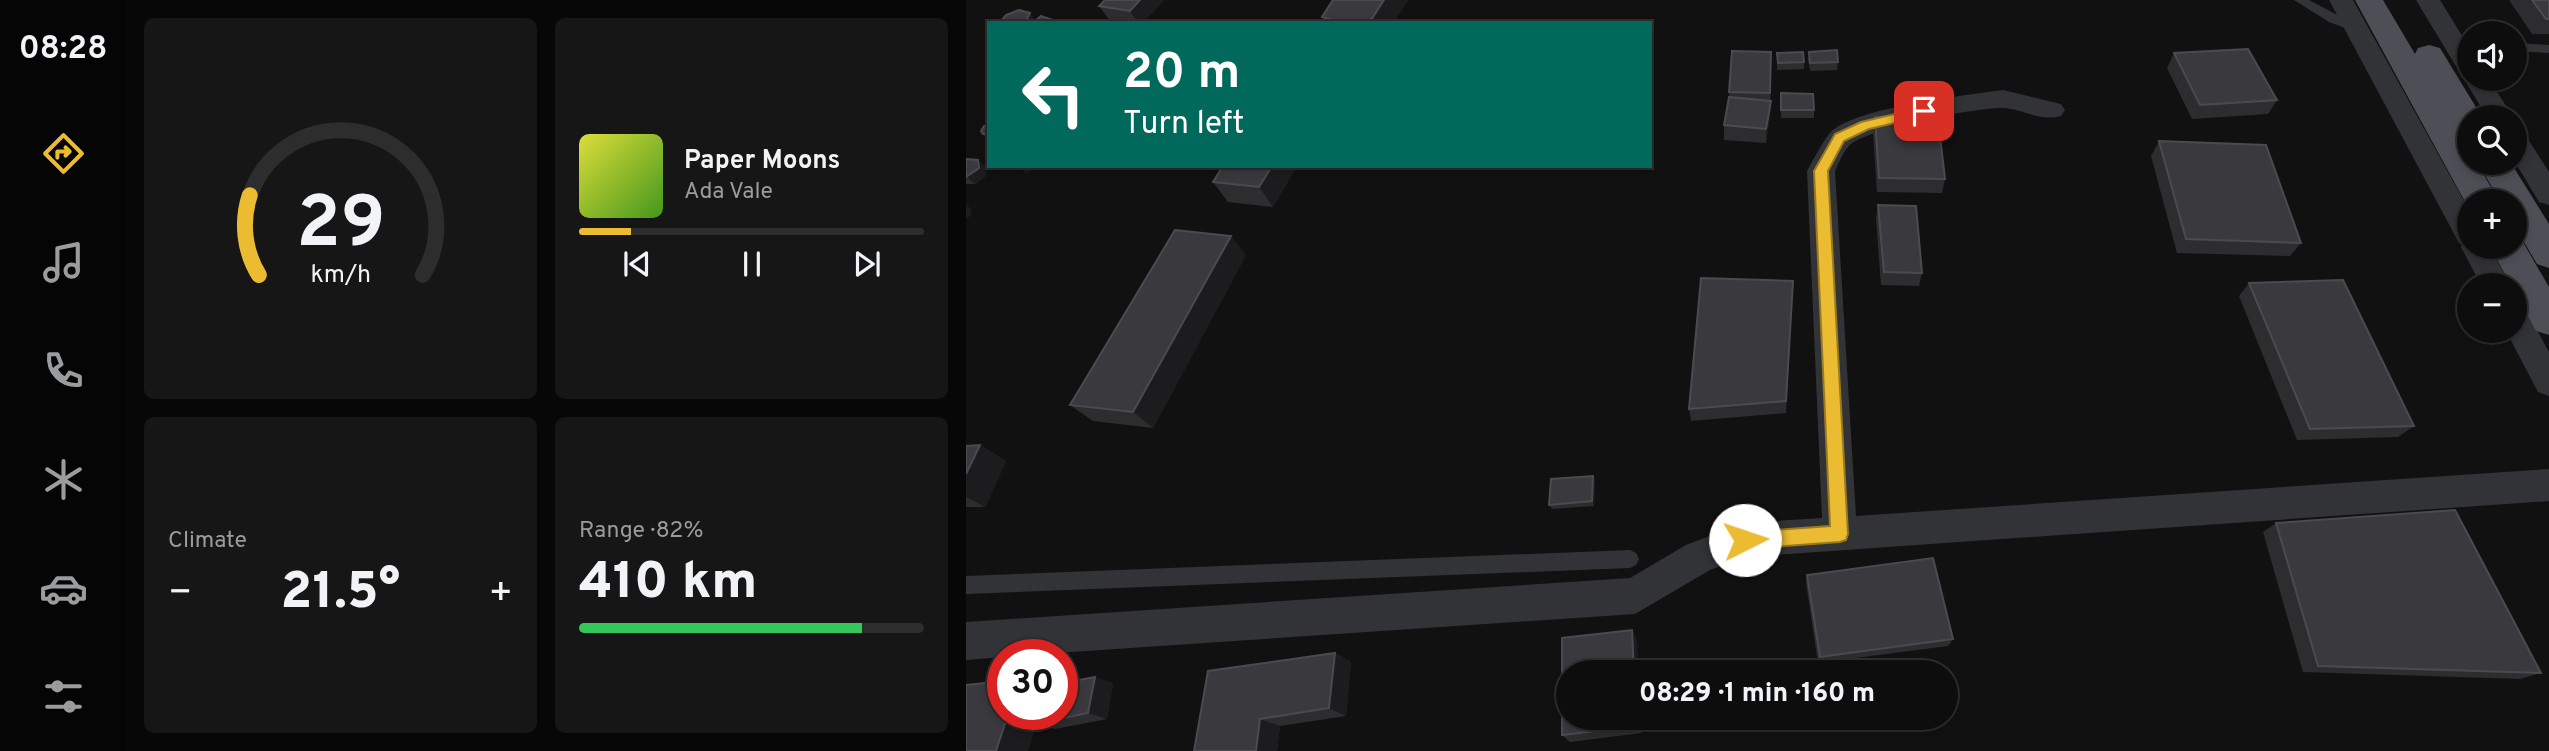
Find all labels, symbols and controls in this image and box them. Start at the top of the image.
map controls [2457,21,2527,343]
button: sound [2457,21,2527,91]
text: 08:28 [19,30,107,70]
text: 20 m [1123,44,1240,106]
icon: left [1008,49,1099,140]
pin [1894,81,1954,141]
icon: arrive [1905,92,1943,130]
text: Turn left [1123,105,1244,145]
button: search [2457,105,2527,175]
icon: directions [39,129,88,178]
text: Paper Moons [684,145,840,178]
text: Ada Vale [684,178,773,207]
text: 29 [296,181,385,273]
button: + [2457,189,2527,259]
icon: music [39,238,88,287]
icon: previous [618,245,656,283]
icon: pause [733,245,771,283]
icon: next [848,245,886,283]
text: km/h [310,260,371,292]
button: − [2457,273,2527,343]
icon: phone [39,346,88,395]
icon: climate [39,455,88,504]
position arrow [1708,503,1782,577]
text: Range · 82% [579,517,703,546]
text: Climate [168,527,247,556]
text: 410 km [579,551,757,617]
text: 21.5° [281,561,400,627]
icon: car [39,564,88,613]
text: − [168,570,193,619]
text: + [488,570,513,619]
speed limit sign: 30 [987,639,1078,730]
icon: filters [39,672,88,721]
text: 08:29 · 1 min · 160 m [1639,678,1875,711]

